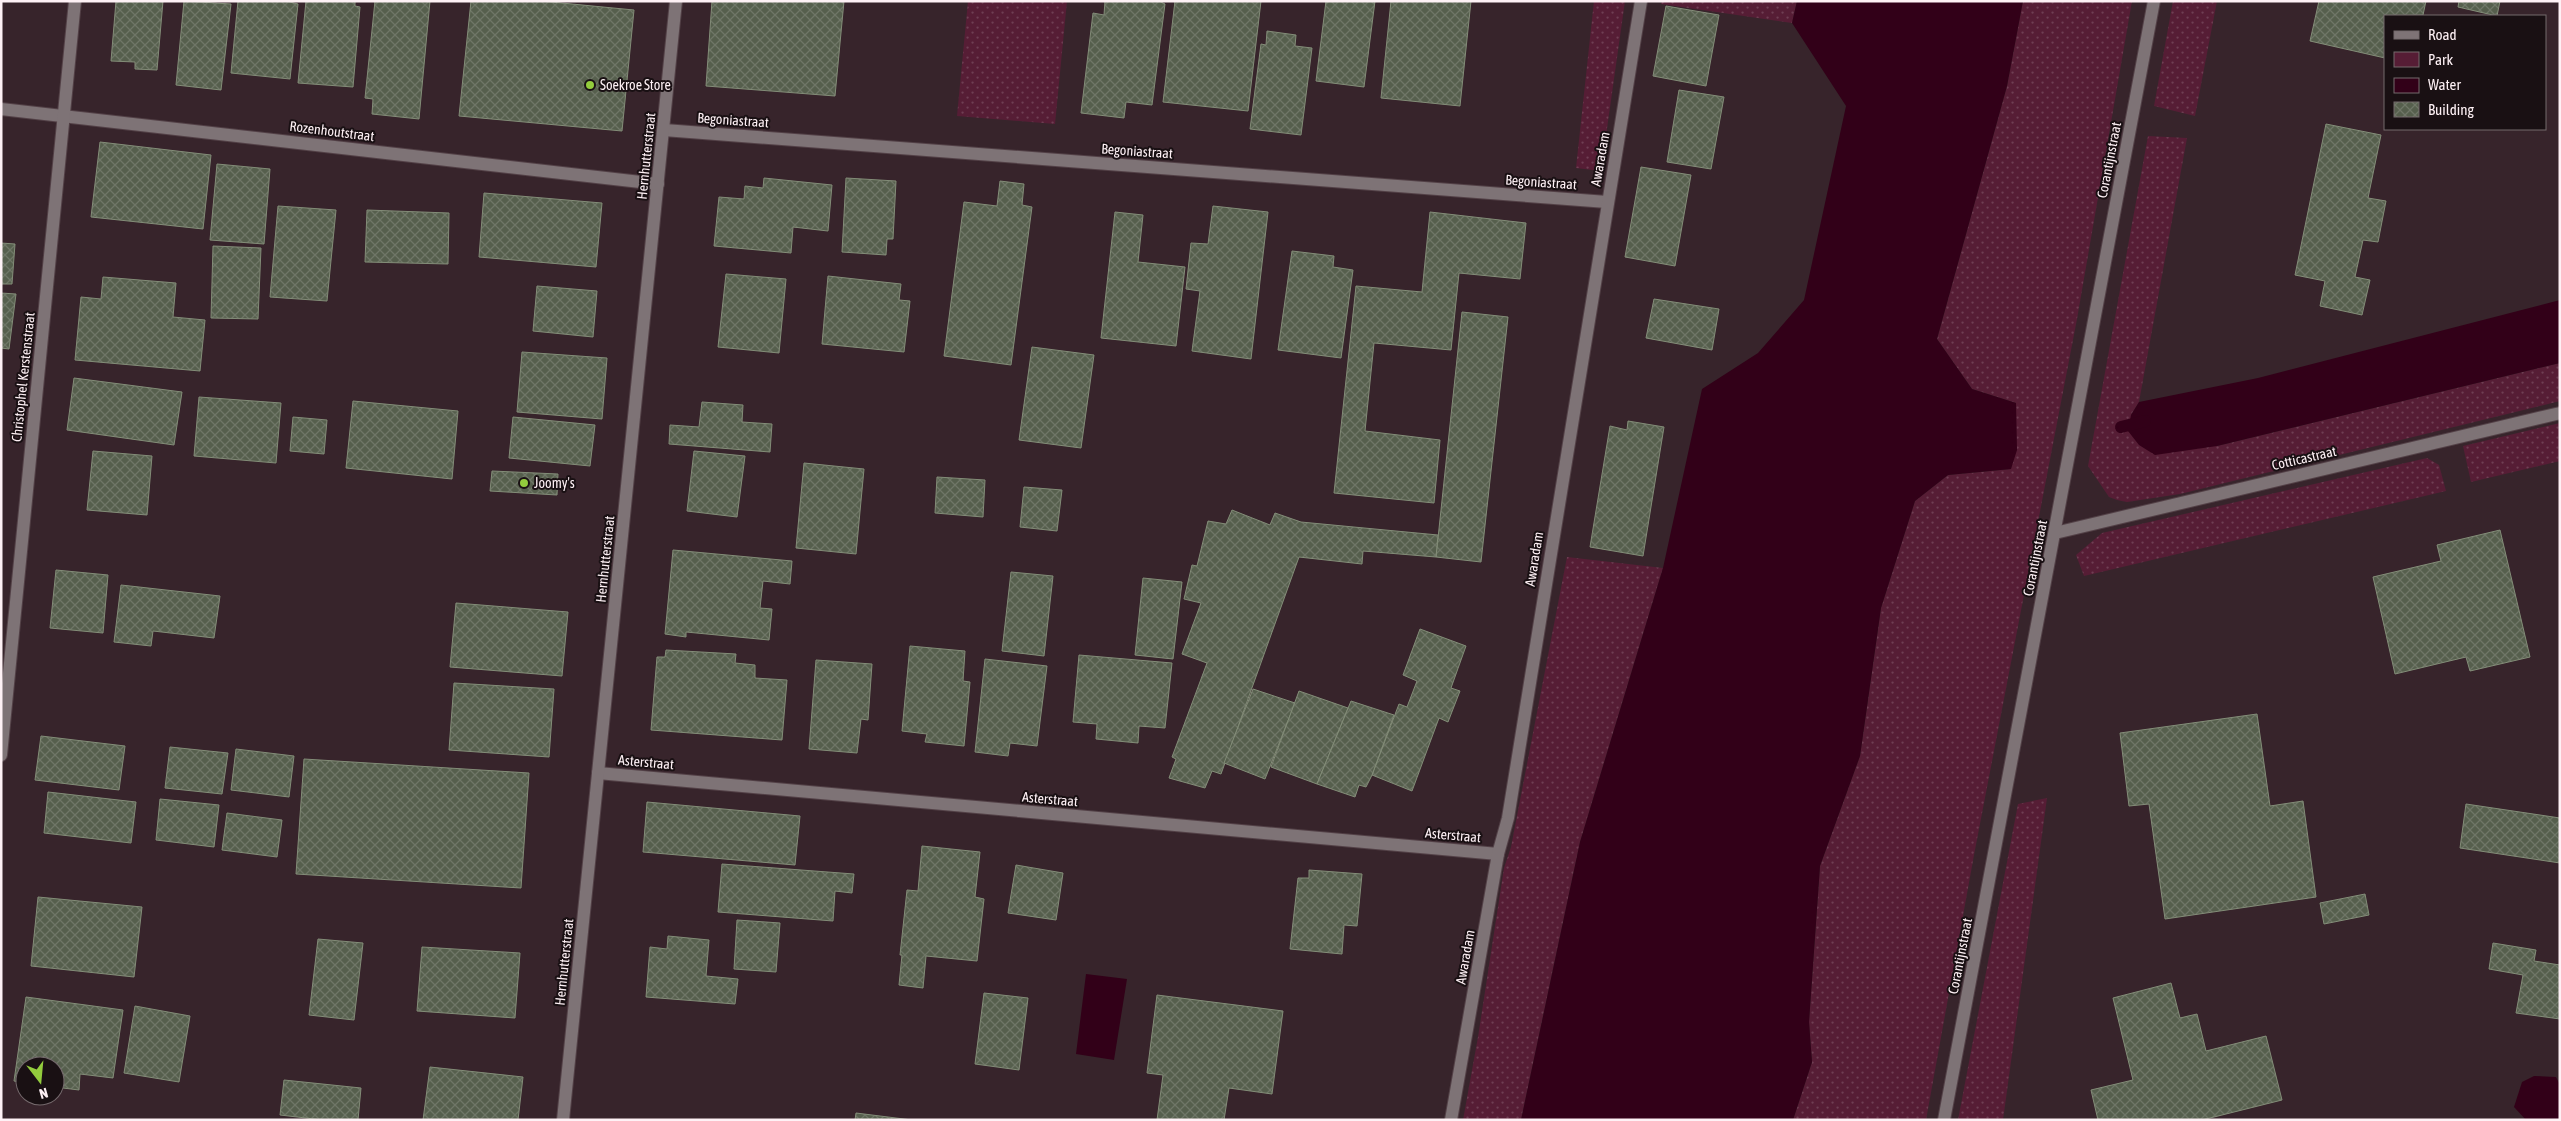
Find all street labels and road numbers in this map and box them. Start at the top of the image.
street label: Begoniastraat [697,110,769,130]
street label: Hernhutterstraat [633,112,659,200]
street label: Rozenhoutstraat [289,118,375,144]
street label: Corantijnstraat [2094,121,2124,199]
street label: Awaradam [1587,130,1613,188]
street label: Begoniastraat [1101,141,1173,161]
street label: Begoniastraat [1505,172,1577,192]
street label: Christophel Kerstenstraat [8,311,38,443]
street label: Cotticastraat [2270,443,2338,473]
street label: Hernhutterstraat [592,515,618,603]
street label: Corantijnstraat [2020,519,2050,597]
street label: Awaradam [1522,530,1546,588]
street label: Asterstraat [617,752,675,772]
street label: Asterstraat [1021,789,1079,809]
street label: Asterstraat [1424,825,1482,845]
street label: Corantijnstraat [1945,917,1975,995]
street label: Hernhutterstraat [551,918,577,1006]
street label: Awaradam [1452,928,1478,986]

